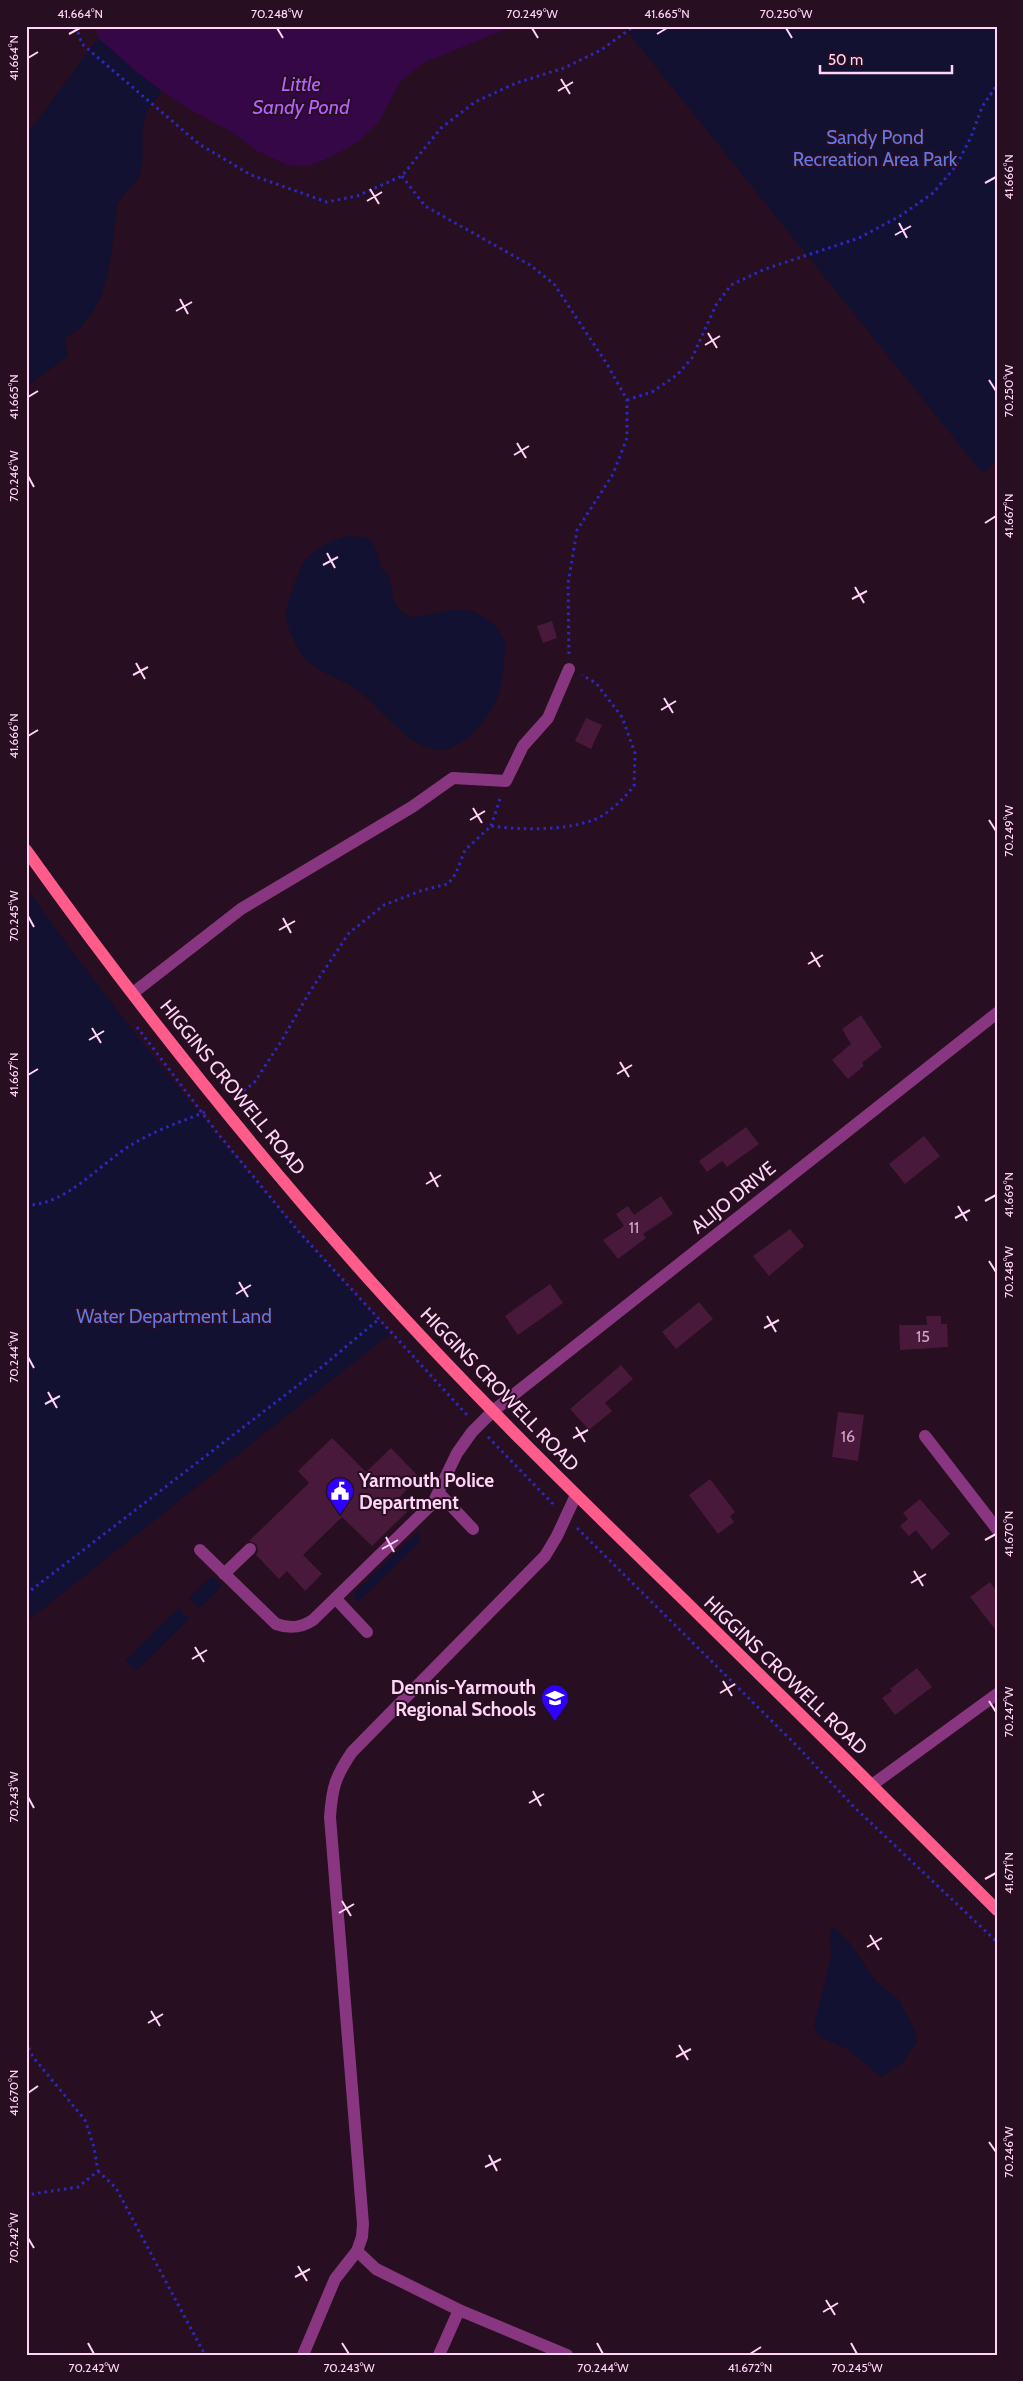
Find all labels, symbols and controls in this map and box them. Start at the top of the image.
text: 41.664°N [57,6,103,21]
text: 70.248°W [251,6,304,21]
text: 70.249°W [506,6,558,21]
text: 41.665°N [644,6,690,21]
text: 70.250°W [760,6,813,21]
text: 41.664°N [6,35,21,81]
scale bar [820,42,953,74]
text: 50 m [828,51,863,69]
water label: Little Sandy Pond [252,72,350,119]
park label: Sandy Pond Recreation Area Park [793,126,958,171]
text: 41.666°N [1001,154,1016,200]
text: 70.250°W [1001,364,1016,417]
text: 41.665°N [6,374,21,420]
text: 70.246°W [6,450,21,502]
text: 41.667°N [1001,494,1016,538]
text: 41.666°N [6,713,21,759]
text: 70.249°W [1001,805,1016,857]
text: 70.245°W [6,890,21,942]
street label: HIGGINS CROWELL ROAD [155,995,310,1179]
text: 41.667°N [6,1053,21,1097]
street label: ALIJO DRIVE [686,1156,780,1238]
text: 41.669°N [1001,1172,1016,1218]
house number: 11 [629,1218,639,1237]
text: 70.248°W [1001,1245,1016,1298]
street label: HIGGINS CROWELL ROAD [416,1303,584,1476]
park label: Water Department Land [76,1305,272,1328]
house number: 15 [916,1327,930,1346]
text: 70.244°W [6,1331,21,1383]
house number: 16 [841,1427,855,1446]
place label: Yarmouth Police Department [358,1469,494,1514]
public building icon: Yarmouth Police Department [325,1476,355,1515]
text: 41.670°N [1001,1511,1016,1557]
street label: HIGGINS CROWELL ROAD [699,1591,872,1760]
place label: Dennis-Yarmouth Regional Schools [391,1676,536,1721]
school or university icon: Dennis-Yarmouth Regional Schools [540,1683,570,1722]
text: 70.247°W [1001,1686,1016,1737]
text: 70.243°W [6,1771,21,1823]
text: 41.671°N [1001,1852,1016,1894]
text: 41.670°N [6,2070,21,2116]
text: 70.246°W [1001,2126,1016,2178]
text: 70.242°W [6,2212,21,2263]
text: 70.242°W [69,2360,120,2375]
text: 70.243°W [323,2360,375,2375]
text: 70.244°W [577,2360,629,2375]
text: 41.672°N [728,2360,772,2375]
text: 70.245°W [831,2360,883,2375]

